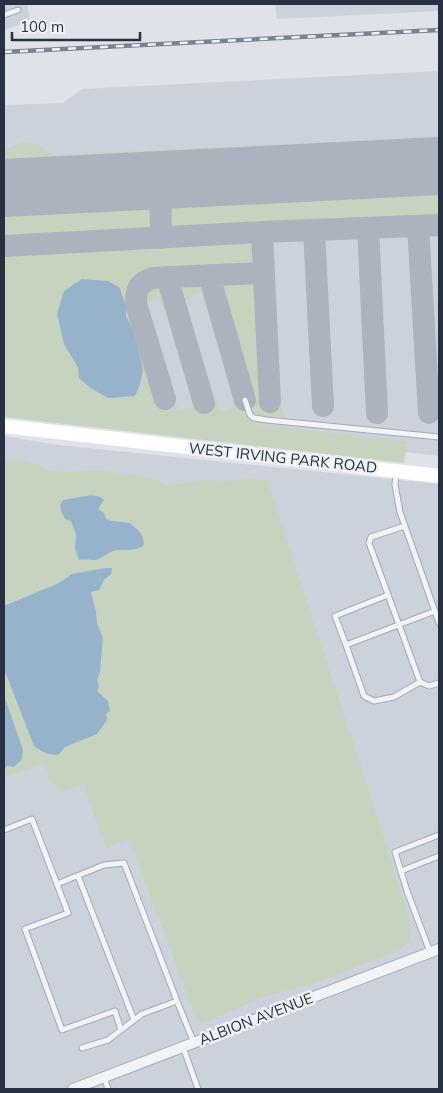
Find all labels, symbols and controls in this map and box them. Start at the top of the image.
scale bar [12,10,140,42]
text: 100 m [20,17,64,36]
street label: WEST IRVING PARK ROAD [188,438,378,477]
street label: ALBION AVENUE [196,988,316,1049]

